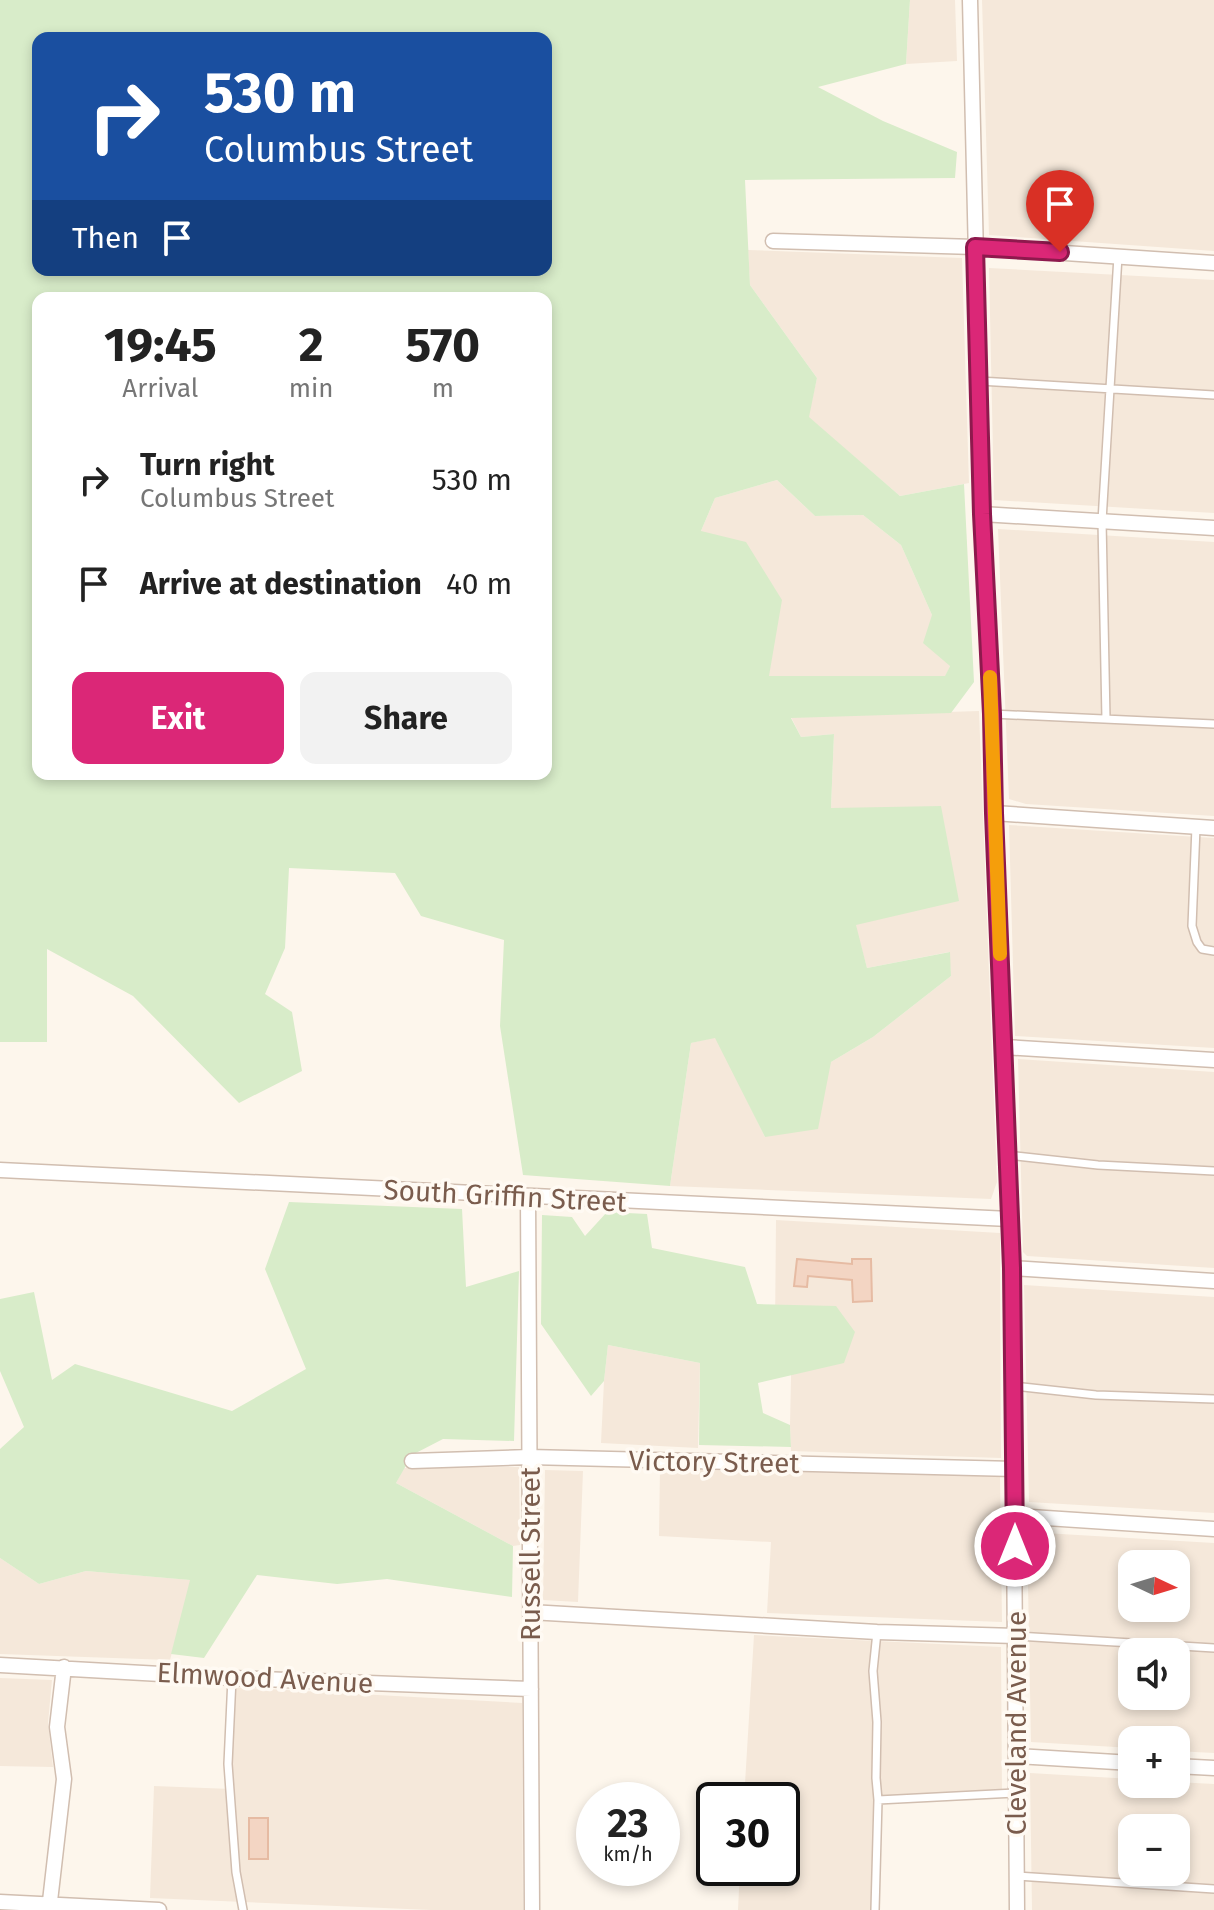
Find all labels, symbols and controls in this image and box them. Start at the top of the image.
text: 530 m [204,60,356,127]
icon: right [72,64,176,168]
text: Columbus Street [204,128,473,172]
pin [1026,170,1094,252]
icon: arrive [1038,182,1082,226]
icon: arrive [155,216,199,260]
text: Then [72,220,139,256]
text: 19:45 [104,316,217,374]
text: 2 [299,316,324,374]
text: 570 [406,316,480,374]
text: Arrival [122,373,198,404]
text: min [289,373,334,404]
text: m [432,373,454,404]
text: Turn right [140,447,275,483]
icon: right [72,458,116,502]
text: 530 m [432,462,512,498]
text: Columbus Street [140,483,334,514]
icon: arrive [72,562,116,606]
text: Arrive at destination [140,566,422,602]
text: 40 m [446,566,512,602]
button: Exit [72,672,284,764]
button: Share [300,672,512,764]
street label: South Griffin Street [383,1173,628,1219]
street label: Victory Street [628,1444,801,1480]
street label: Russell Street [514,1466,547,1641]
position arrow [973,1504,1057,1588]
north arrow [1118,1550,1190,1622]
map controls [1118,1550,1190,1886]
street label: Cleveland Avenue [1000,1611,1033,1835]
button: sound [1118,1638,1190,1710]
street label: Elmwood Avenue [156,1656,374,1700]
button: + [1118,1726,1190,1798]
speed limit sign: 30 [696,1782,800,1886]
text: 23 [607,1800,649,1848]
button: − [1118,1814,1190,1886]
text: km/h [603,1842,653,1866]

